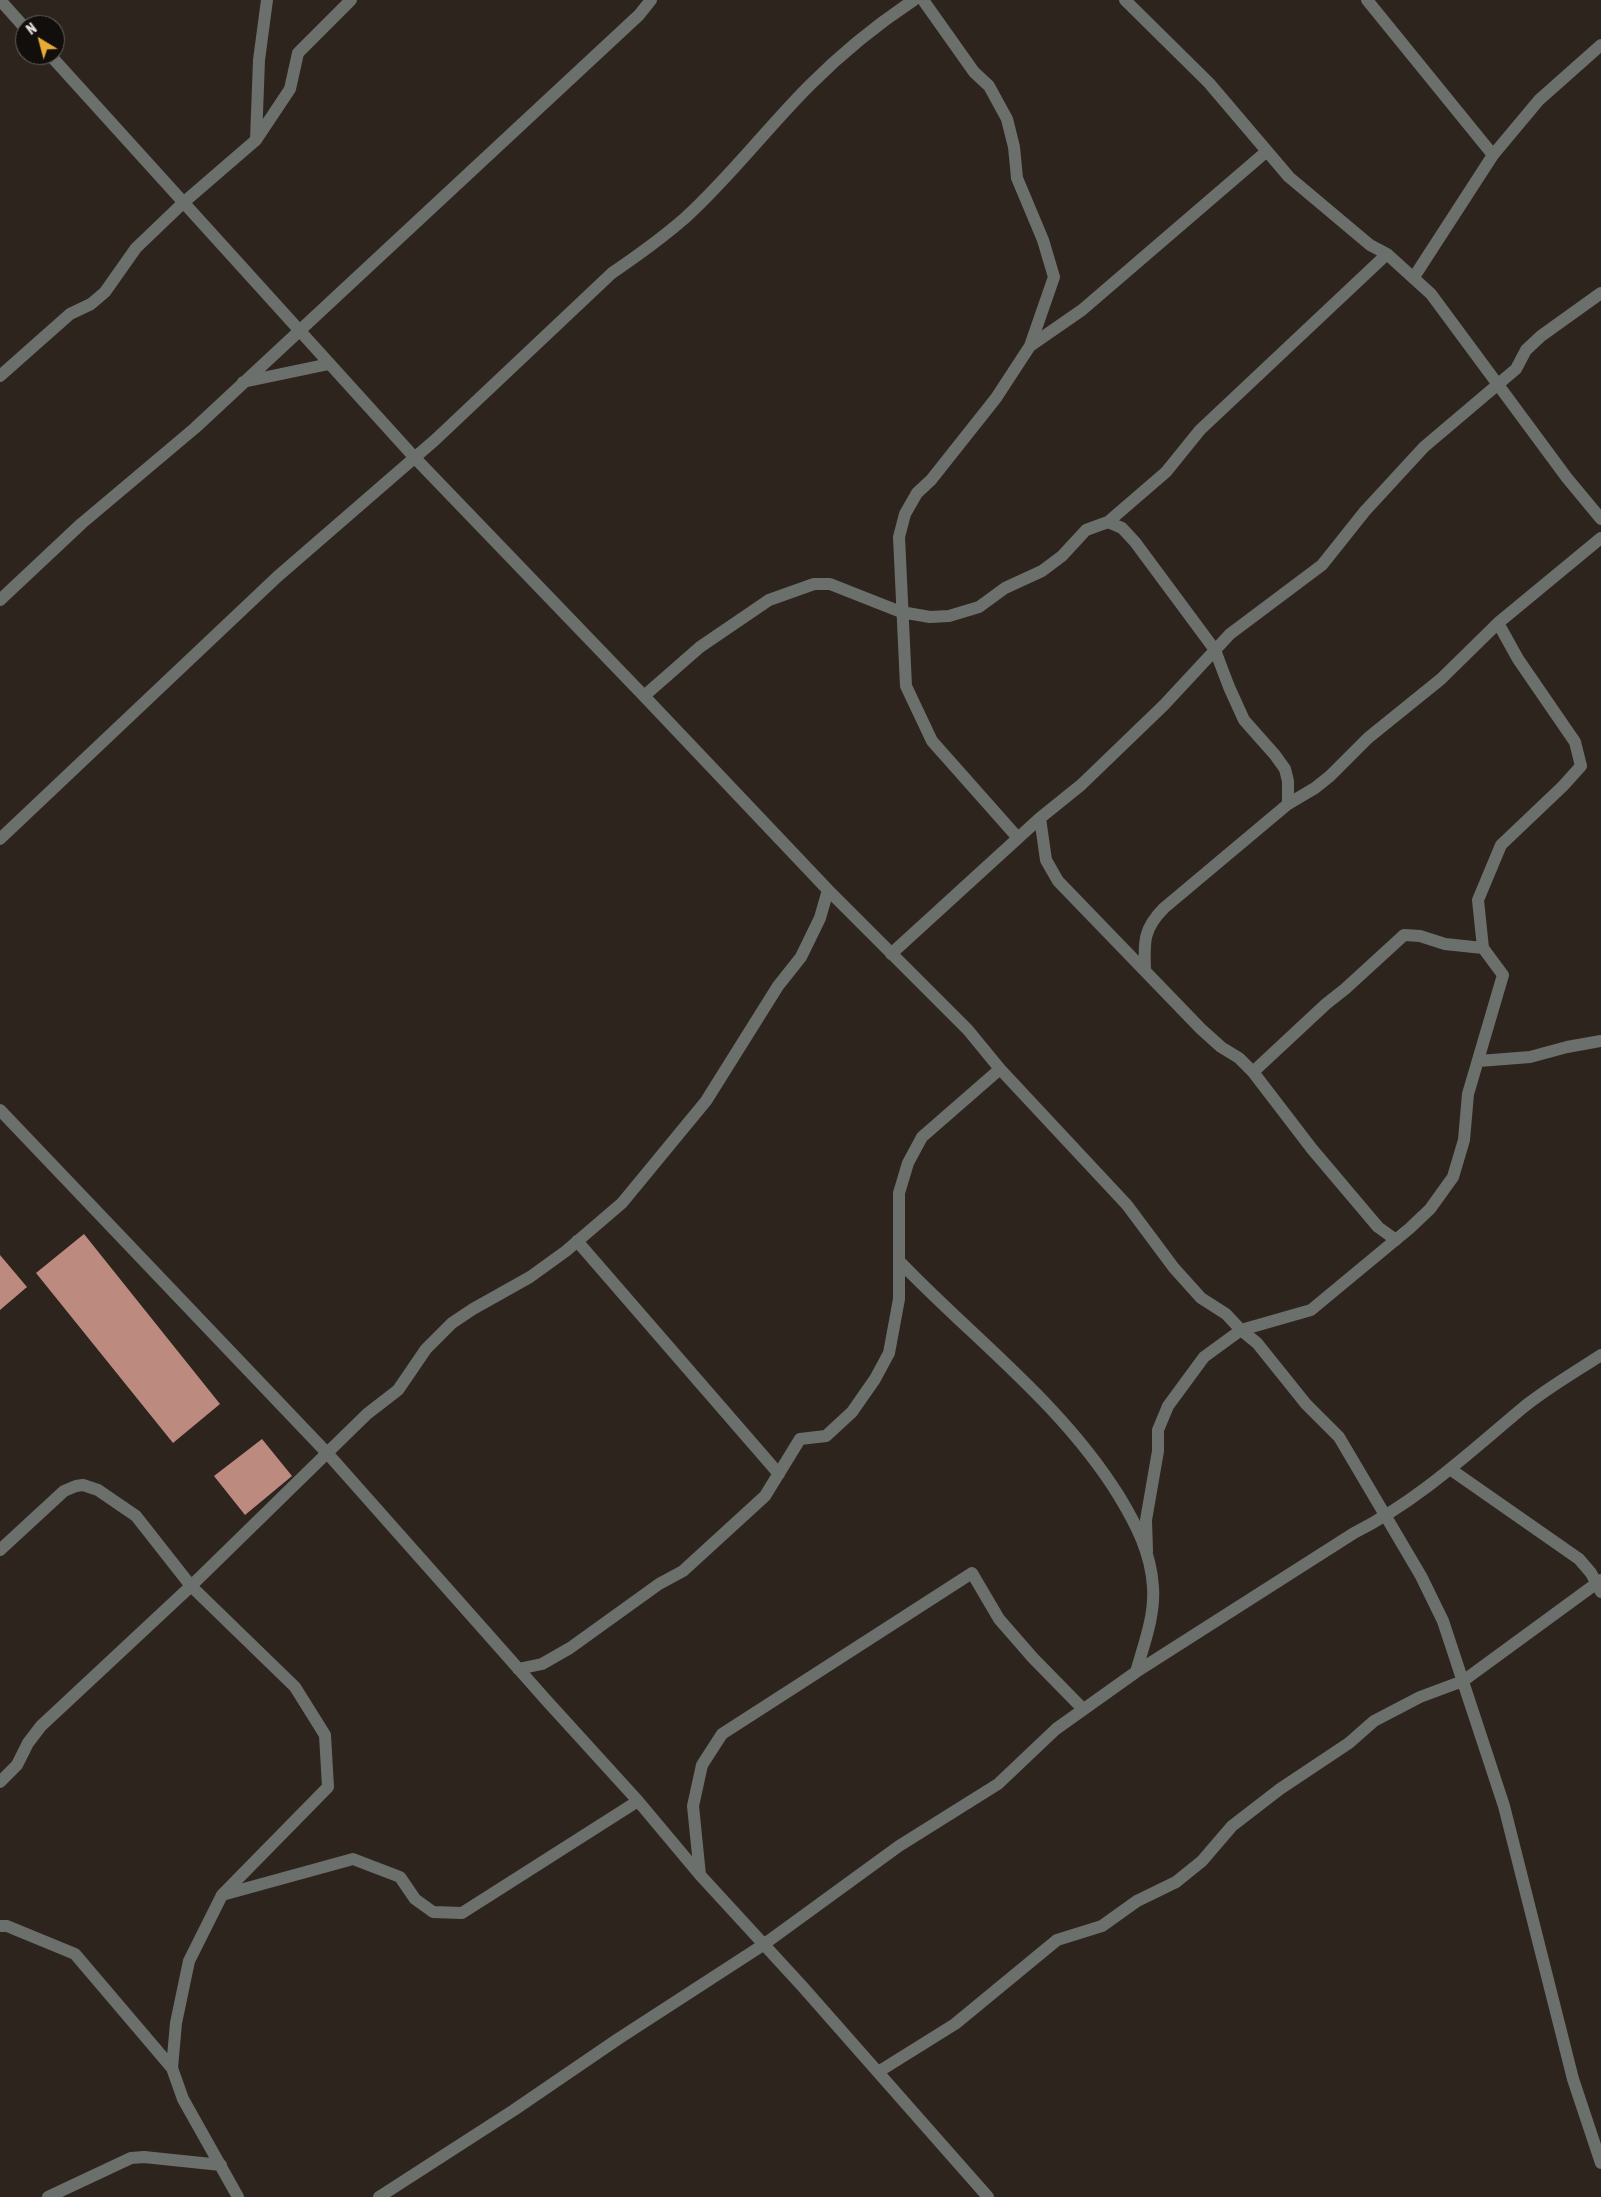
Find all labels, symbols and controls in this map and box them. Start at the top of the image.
north arrow [15,15,65,65]
text: N [23,20,40,38]

